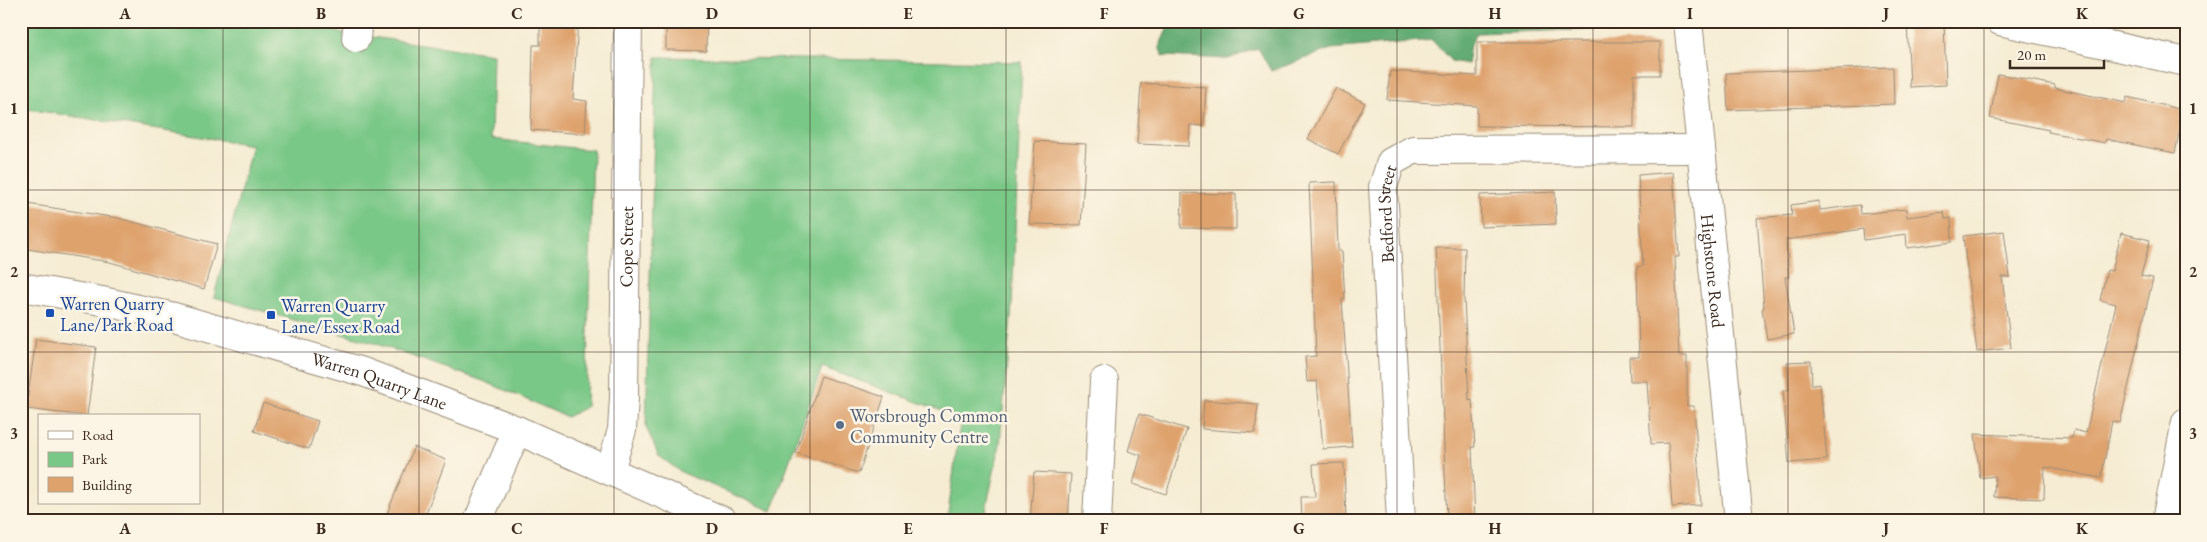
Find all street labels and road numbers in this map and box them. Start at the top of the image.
street label: Bedford Street [1371,161,1401,264]
street label: Cope Street [614,206,638,288]
street label: Highstone Road [1696,213,1731,330]
street label: Warren Quarry Lane [309,346,451,414]

